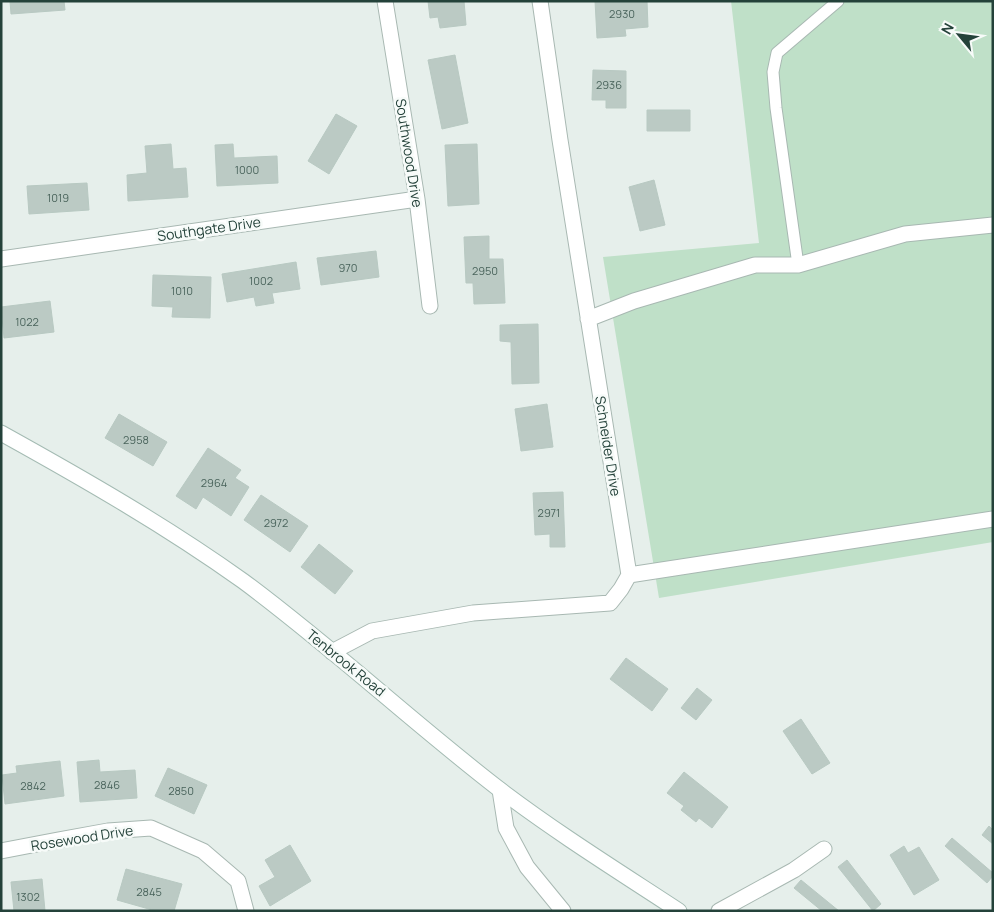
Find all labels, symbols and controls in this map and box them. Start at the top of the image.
house number: 2930 [609,6,635,21]
north arrow [934,10,984,60]
text: N [936,19,958,37]
house number: 2936 [596,77,622,92]
street label: Southwood Drive [392,97,427,209]
house number: 1000 [235,162,259,177]
house number: 1019 [47,190,69,205]
street label: Southgate Drive [156,212,262,245]
house number: 970 [339,260,357,275]
house number: 2950 [472,263,498,278]
house number: 1002 [249,273,273,288]
house number: 1010 [171,283,193,298]
house number: 1022 [15,314,39,329]
street label: Schneider Drive [591,394,626,498]
house number: 2958 [123,432,149,447]
house number: 2964 [201,475,227,490]
house number: 2971 [538,505,560,520]
house number: 2972 [264,515,288,530]
street label: Tenbrook Road [303,625,390,700]
house number: 2846 [94,777,120,792]
house number: 2842 [20,778,46,793]
house number: 2850 [168,783,194,798]
street label: Rosewood Drive [29,820,134,855]
house number: 2845 [136,884,162,899]
house number: 1302 [16,889,40,904]

